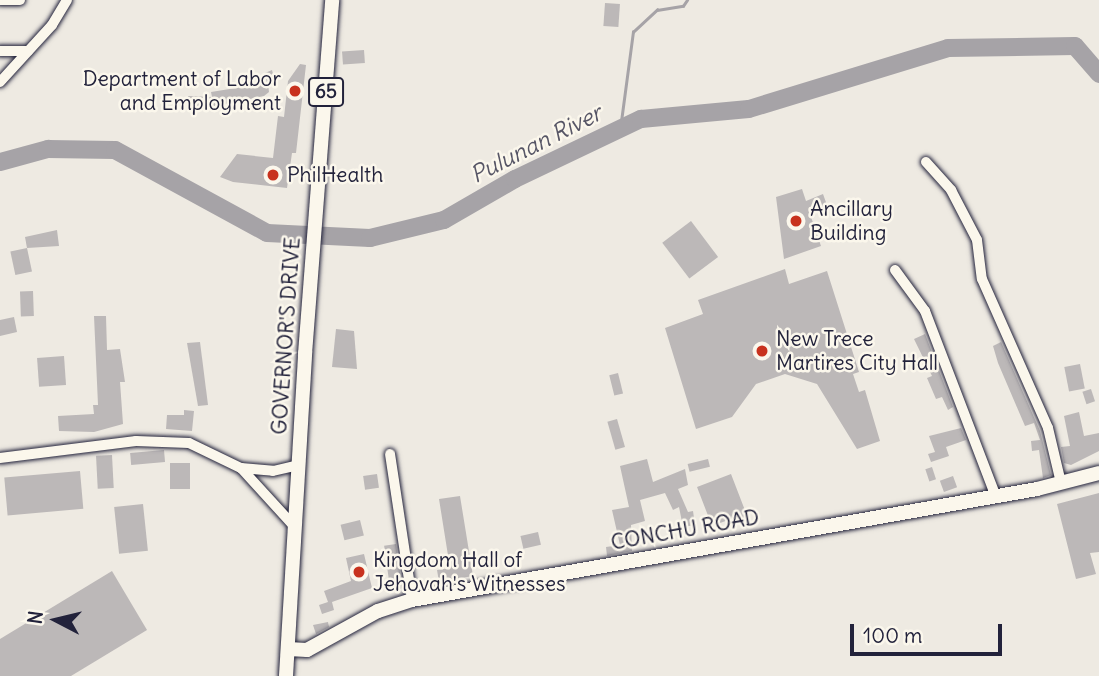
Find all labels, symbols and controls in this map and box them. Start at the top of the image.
place label: Department of Labor and Employment [83,66,281,116]
road number: 65 [307,76,345,108]
marker: Department of Labor and Employment [287,83,303,99]
water label: Pulunan River [466,99,606,189]
place label: PhilHealth [287,162,383,188]
marker: PhilHealth [265,167,281,183]
place label: Ancillary Building [810,196,893,246]
marker: Ancillary Building [788,213,804,229]
street label: GOVERNOR'S DRIVE [267,236,305,436]
place label: New Trece Martires City Hall [776,326,938,376]
marker: New Trece Martires City Hall [754,343,770,359]
street label: CONCHU ROAD [609,505,761,555]
place label: Kingdom Hall of Jehovah's Witnesses [373,547,566,597]
marker: Kingdom Hall of Jehovah's Witnesses [351,564,367,580]
north arrow [21,585,91,655]
text: N [22,609,48,625]
scale bar [854,610,1006,654]
text: 100 m [863,622,922,649]

